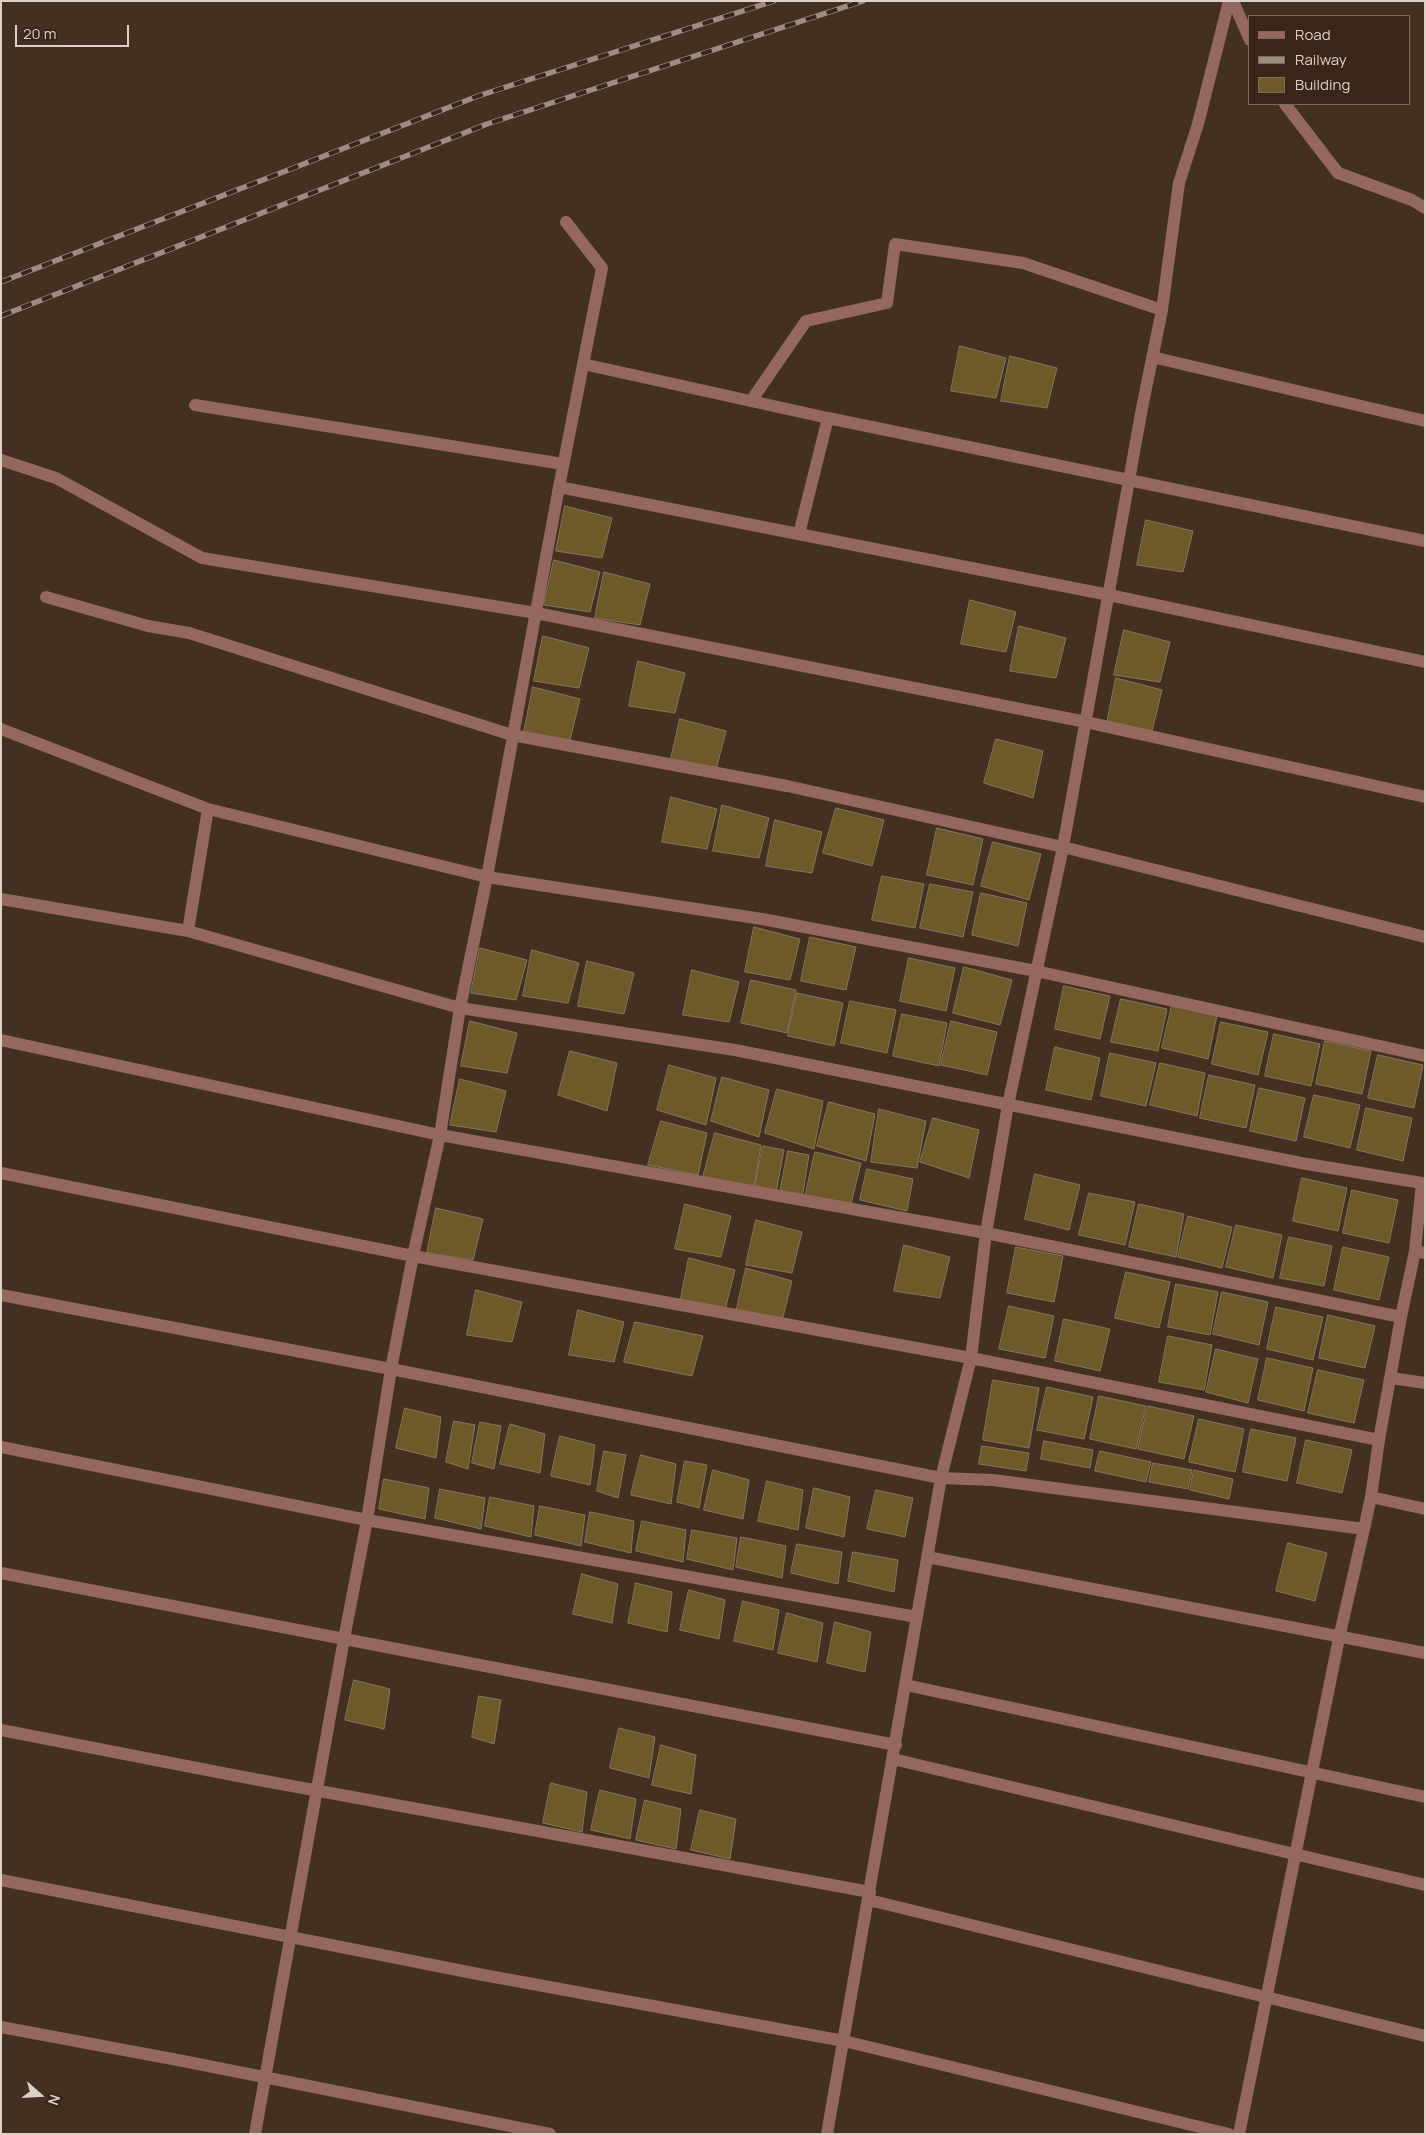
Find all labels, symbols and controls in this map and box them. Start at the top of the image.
scale bar [18,15,131,47]
legend [1248,15,1411,105]
text: 20 m [23,23,56,44]
text: Road [1295,24,1331,45]
text: Railway [1295,49,1347,70]
text: Building [1295,74,1350,95]
north arrow [15,2070,65,2120]
text: N [44,2092,65,2108]

